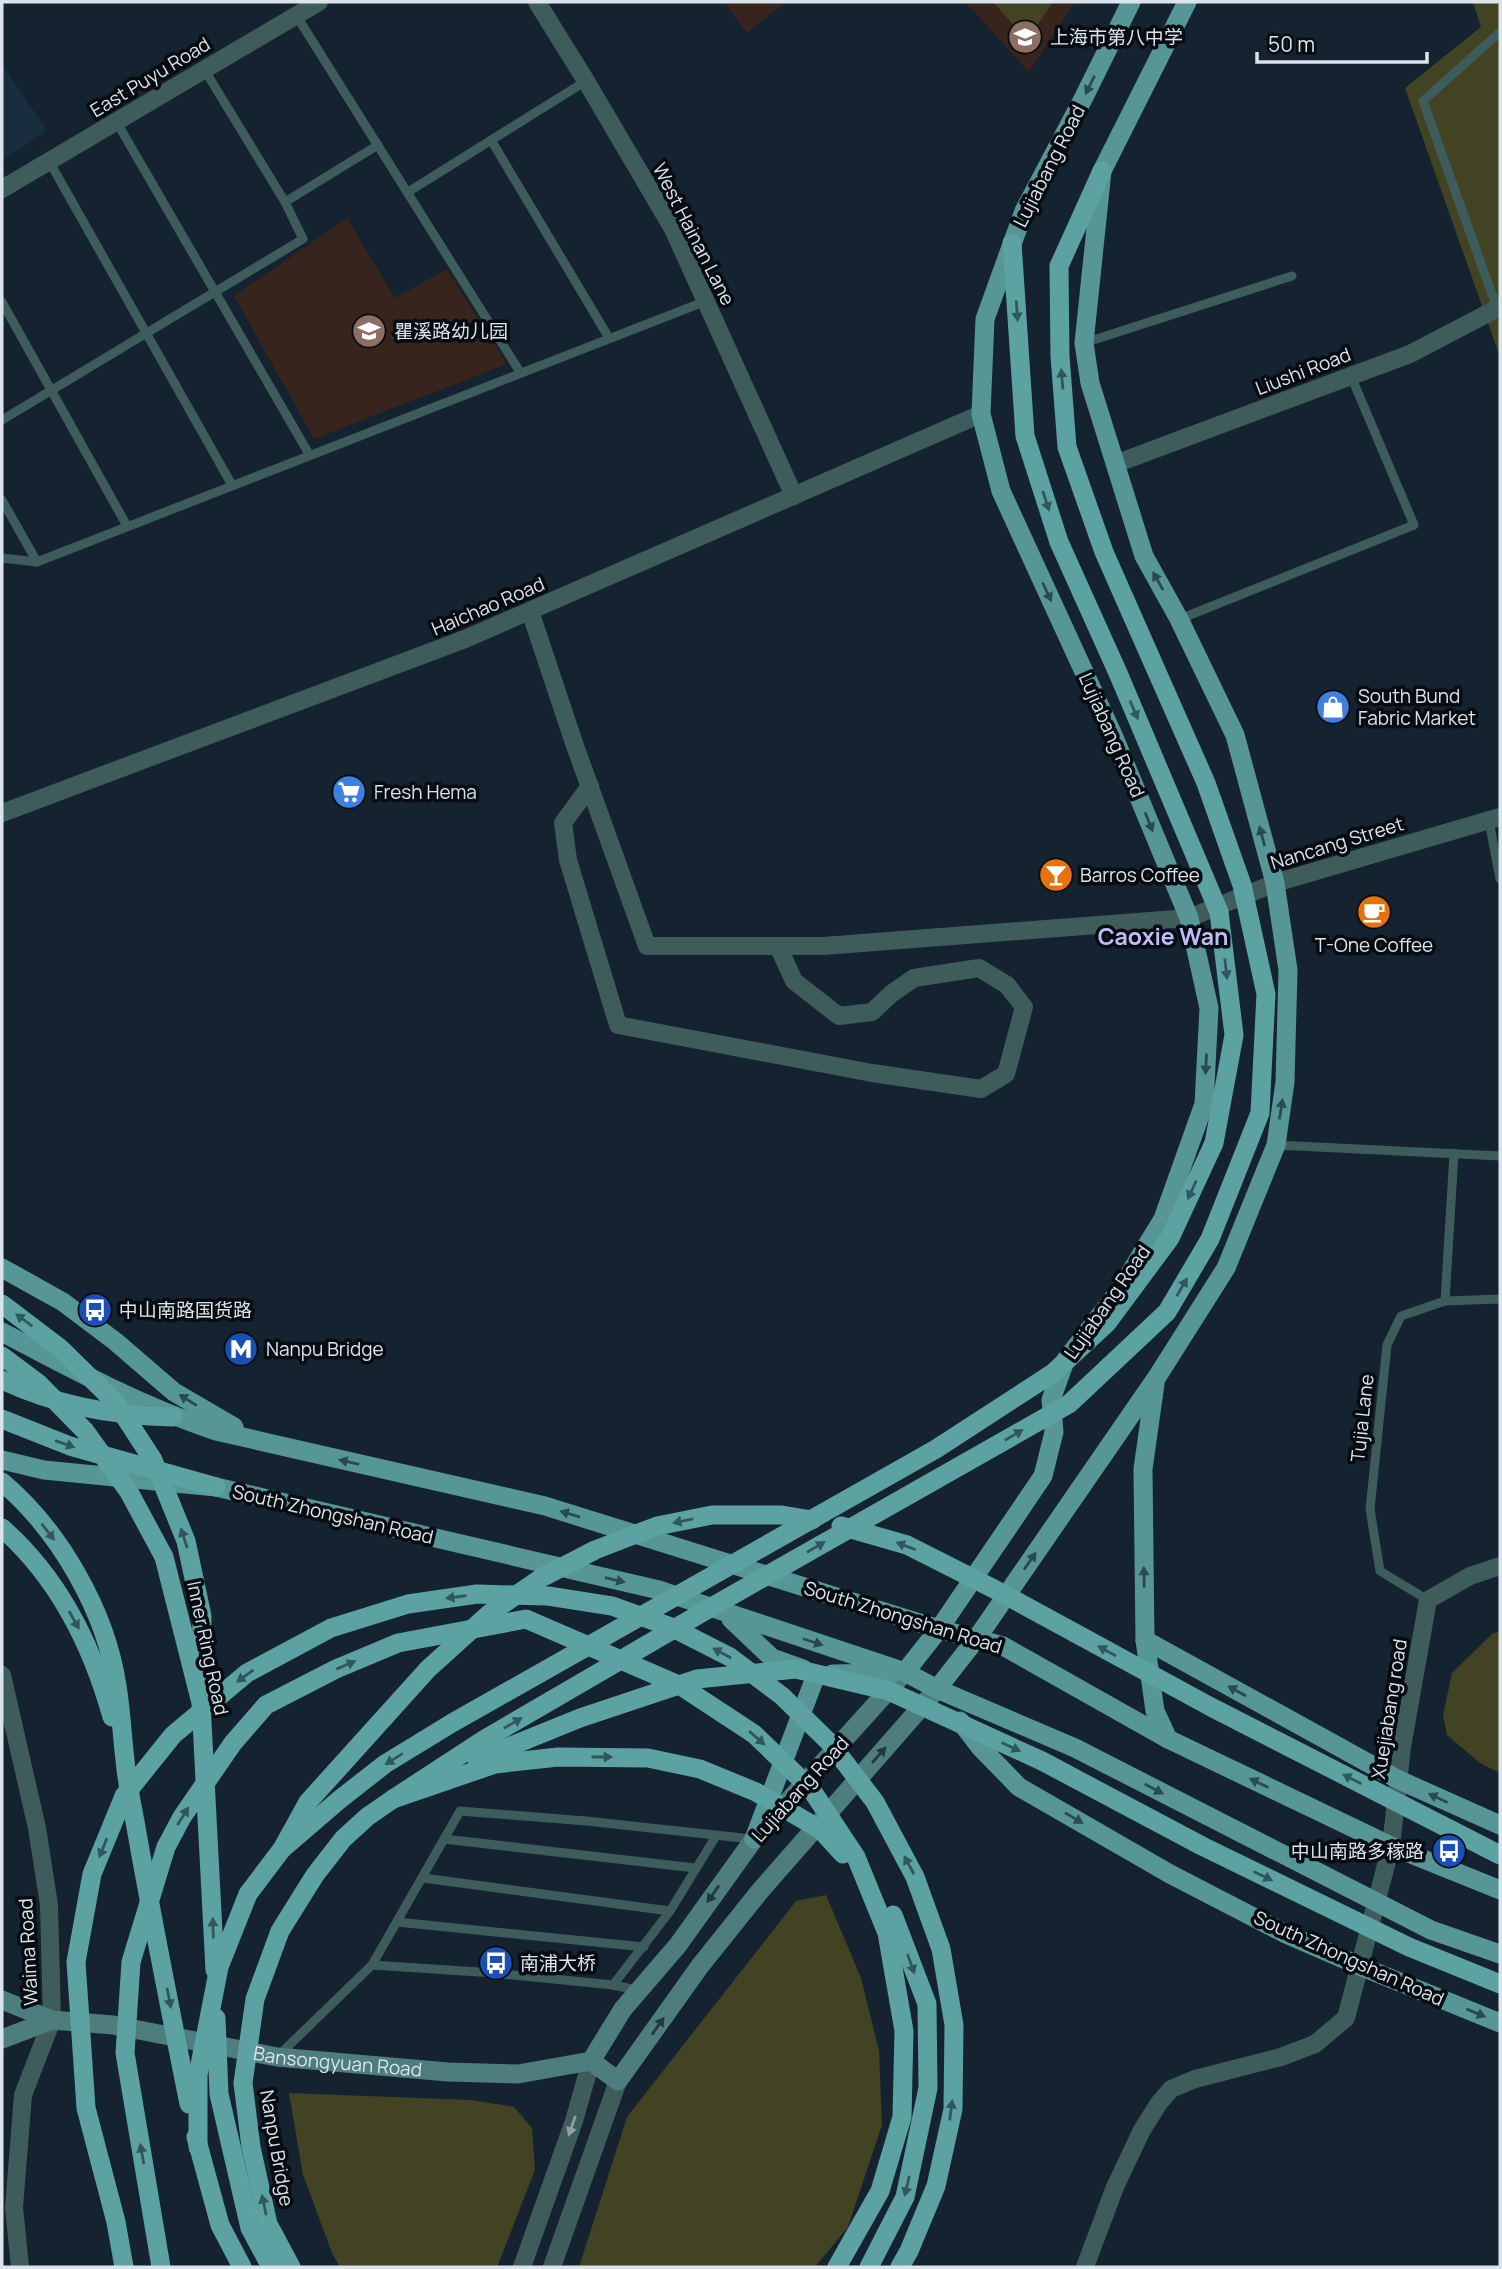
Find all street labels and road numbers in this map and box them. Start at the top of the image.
street label: East Puyu Road [85,31,215,123]
street label: Lujiabang Road [1007,100,1091,232]
street label: West Hainan Lane [647,158,741,310]
street label: Liushi Road [1252,341,1354,401]
street label: Haichao Road [427,571,549,641]
street label: Lujiabang Road [1073,669,1151,801]
street label: Nancang Street [1267,810,1407,876]
street label: Lujiabang Road [1058,1240,1156,1364]
street label: Tujia Lane [1344,1373,1380,1463]
street label: South Zhongshan Road [230,1478,436,1550]
street label: South Zhongshan Road [801,1575,1005,1659]
street label: Inner Ring Road [181,1579,235,1717]
street label: Xuejiabang road [1365,1637,1413,1781]
street label: Lujiabang Road [746,1731,854,1847]
street label: Waima Road [12,1898,44,2006]
street label: South Zhongshan Road [1250,1904,1448,2012]
street label: Bansongyuan Road [251,2040,423,2083]
street label: Nanpu Bridge [254,2088,300,2208]

